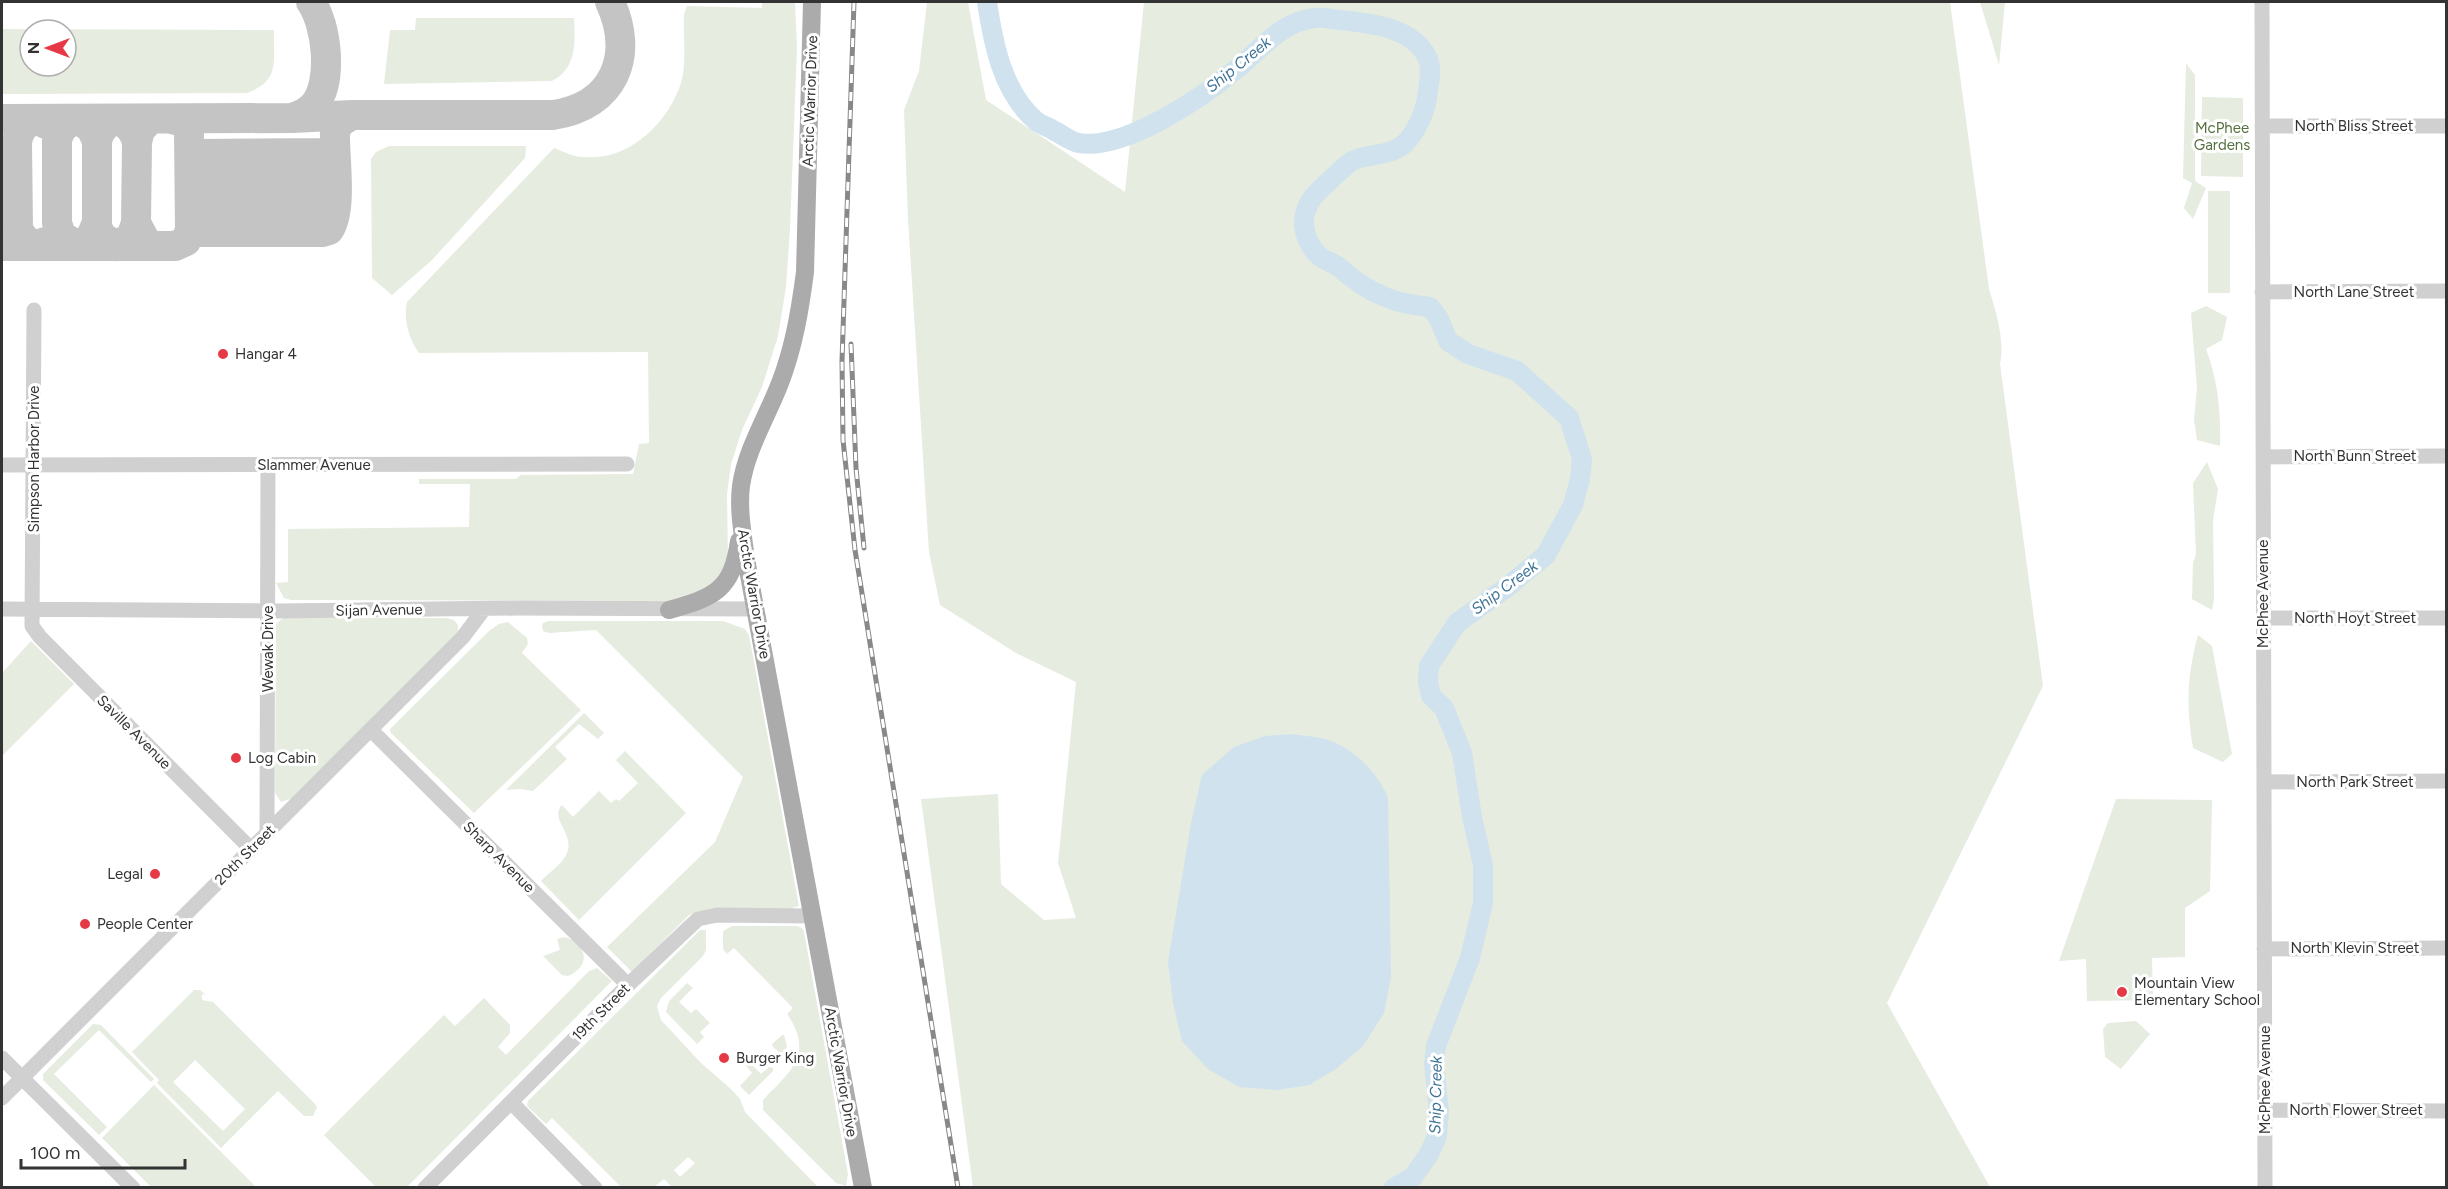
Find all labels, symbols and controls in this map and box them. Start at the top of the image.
north arrow [18,18,78,78]
water label: Ship Creek [1202,32,1276,96]
street label: Arctic Warrior Drive [799,35,821,167]
text: N [24,42,43,54]
street label: North Bliss Street [2295,117,2414,135]
park label: McPhee Gardens [2194,119,2250,154]
street label: North Lane Street [2294,283,2415,301]
place label: Hangar 4 [235,345,297,363]
marker: Hangar 4 [216,347,230,361]
street label: Simpson Harbor Drive [25,385,43,533]
street label: North Bunn Street [2293,447,2417,465]
street label: Slammer Avenue [257,456,371,474]
street label: Arctic Warrior Drive [734,528,774,660]
street label: McPhee Avenue [2254,540,2272,648]
water label: Ship Creek [1467,556,1542,619]
street label: Sijan Avenue [335,600,423,620]
street label: Wewak Drive [259,606,277,692]
street label: North Hoyt Street [2294,609,2416,627]
street label: Saville Avenue [93,691,175,773]
place label: Log Cabin [248,749,316,767]
marker: Log Cabin [229,751,243,765]
street label: North Park Street [2296,773,2414,791]
street label: Sharp Avenue [460,818,538,896]
street label: 20th Street [211,821,279,889]
place label: Legal [107,865,143,883]
marker: Legal [148,867,162,881]
place label: People Center [97,915,193,933]
marker: People Center [78,917,92,931]
street label: North Klevin Street [2291,939,2420,957]
place label: Mountain View Elementary School [2134,974,2260,1009]
street label: 19th Street [568,979,634,1045]
marker: Mountain View Elementary School [2115,985,2129,999]
street label: Arctic Warrior Drive [821,1006,861,1138]
street label: McPhee Avenue [2256,1026,2274,1134]
place label: Burger King [736,1049,814,1067]
marker: Burger King [717,1051,731,1065]
water label: Ship Creek [1425,1055,1446,1134]
street label: North Flower Street [2289,1101,2423,1119]
scale bar [21,1132,184,1170]
text: 100 m [30,1142,80,1164]

